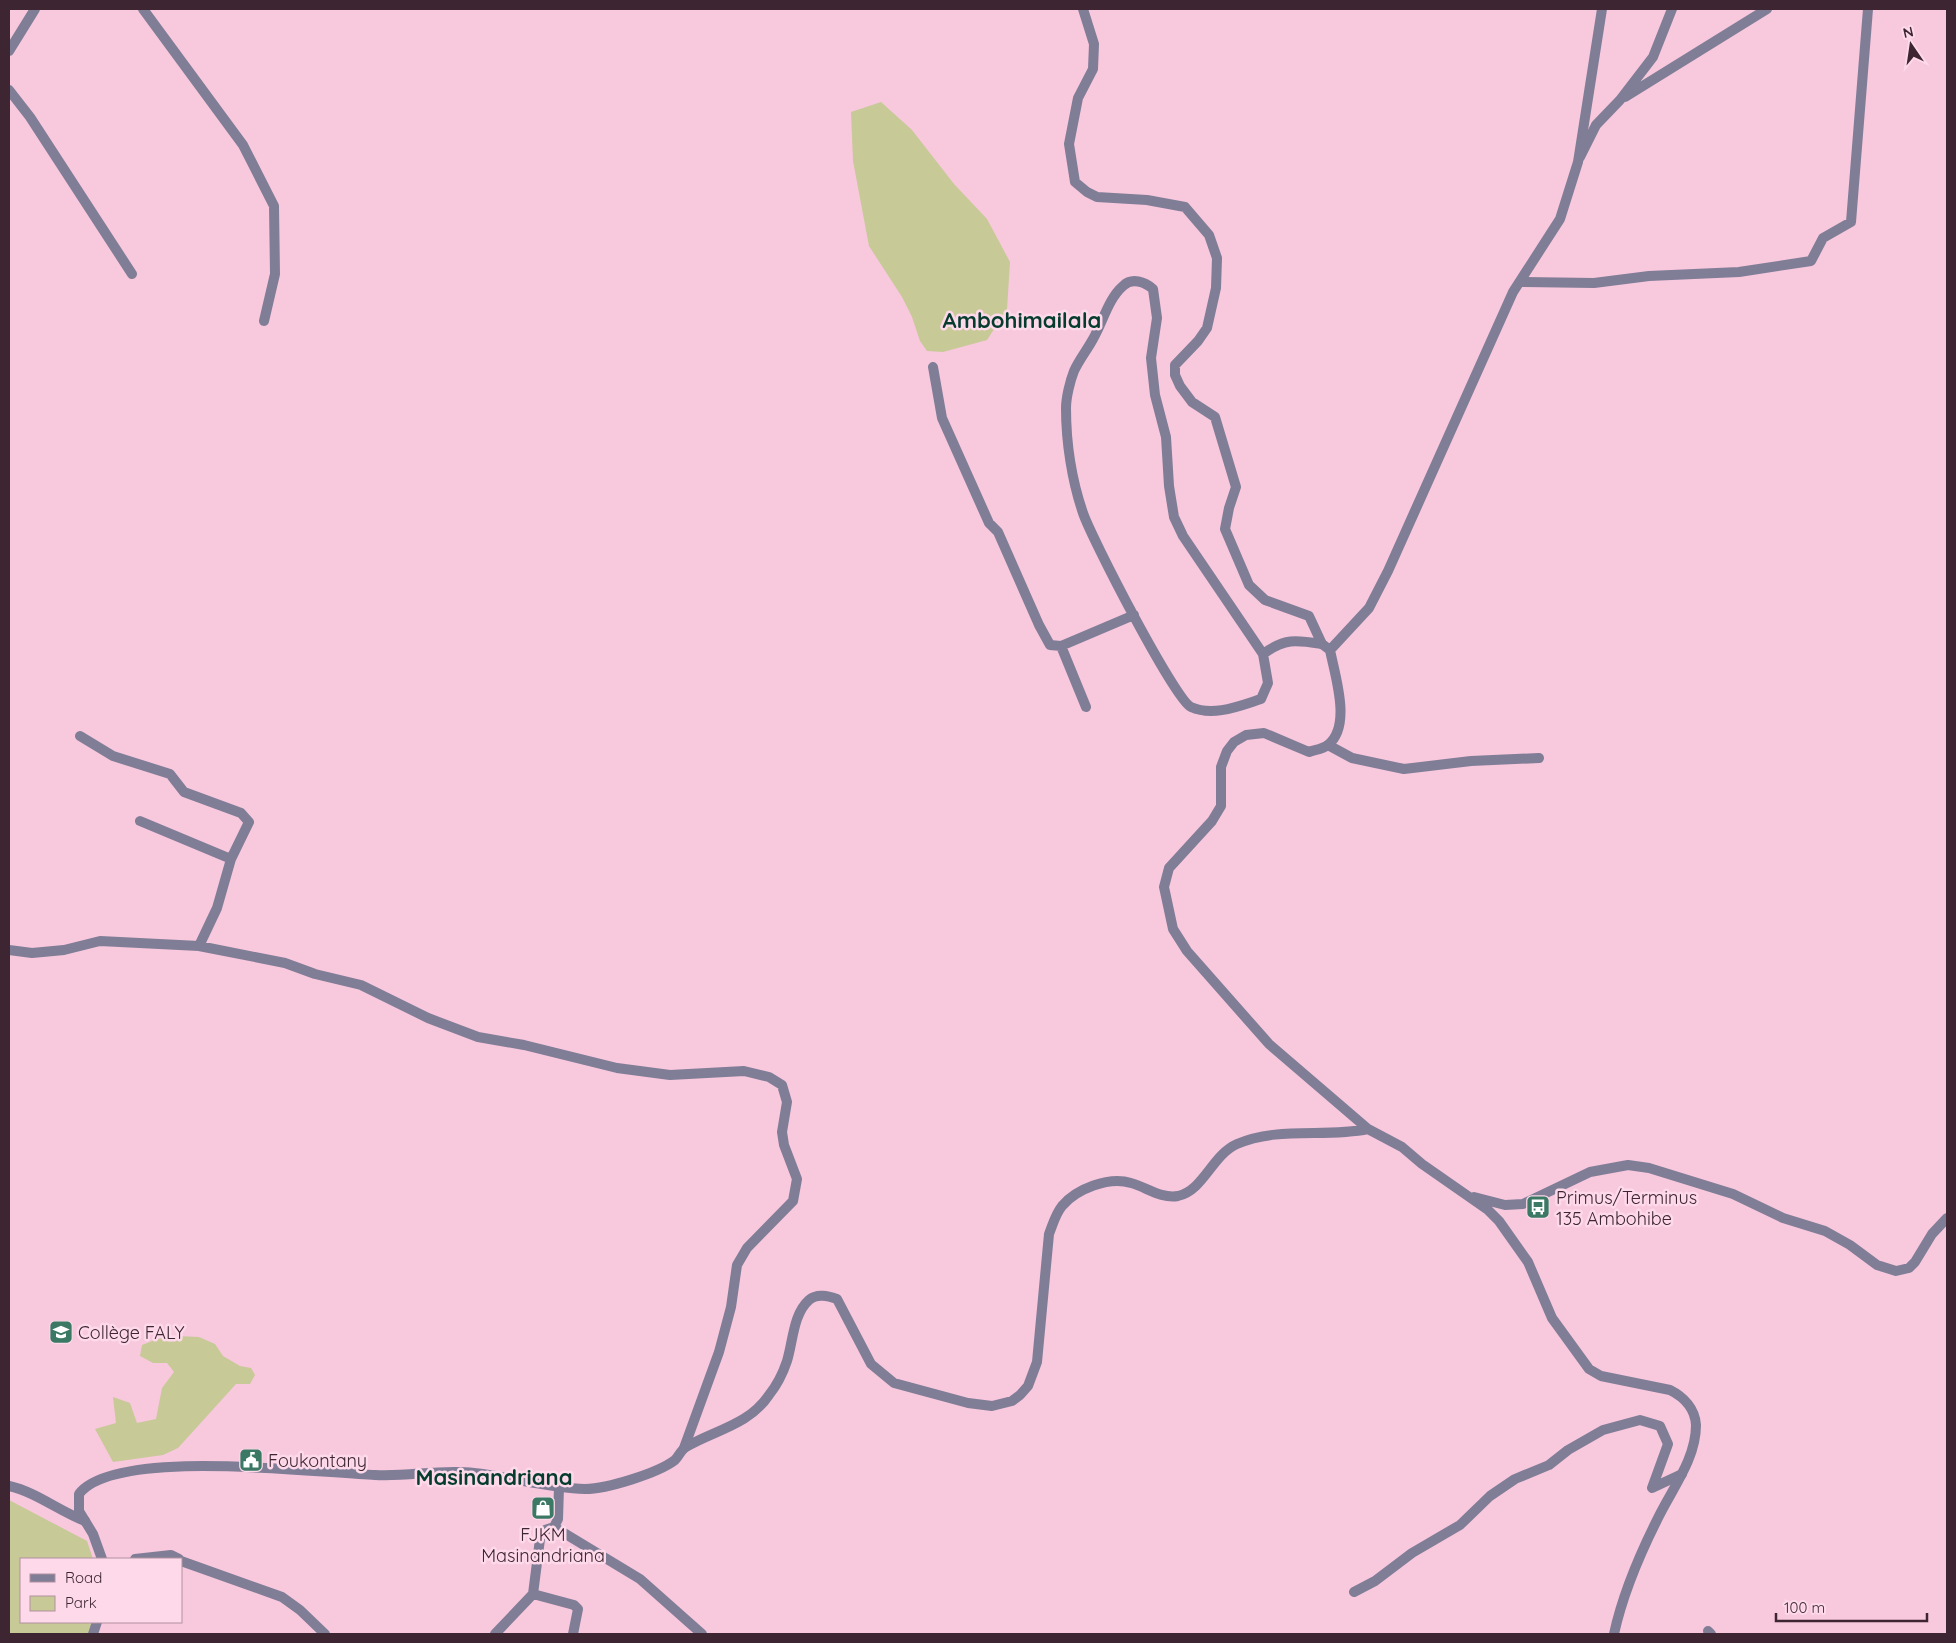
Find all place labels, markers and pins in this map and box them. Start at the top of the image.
place label: Primus/Terminus 135 Ambohibe [1556,1186,1697,1230]
bus stop icon: Primus/Terminus 135 Ambohibe [1525,1194,1551,1220]
school or university icon: Collège FALY [48,1319,74,1345]
place label: Collège FALY [78,1321,185,1344]
public building icon: Foukontany [238,1447,264,1473]
place label: Foukontany [268,1449,367,1472]
shop icon: FJKM Masinandriana [530,1495,556,1521]
place label: FJKM Masinandriana [481,1523,605,1567]

